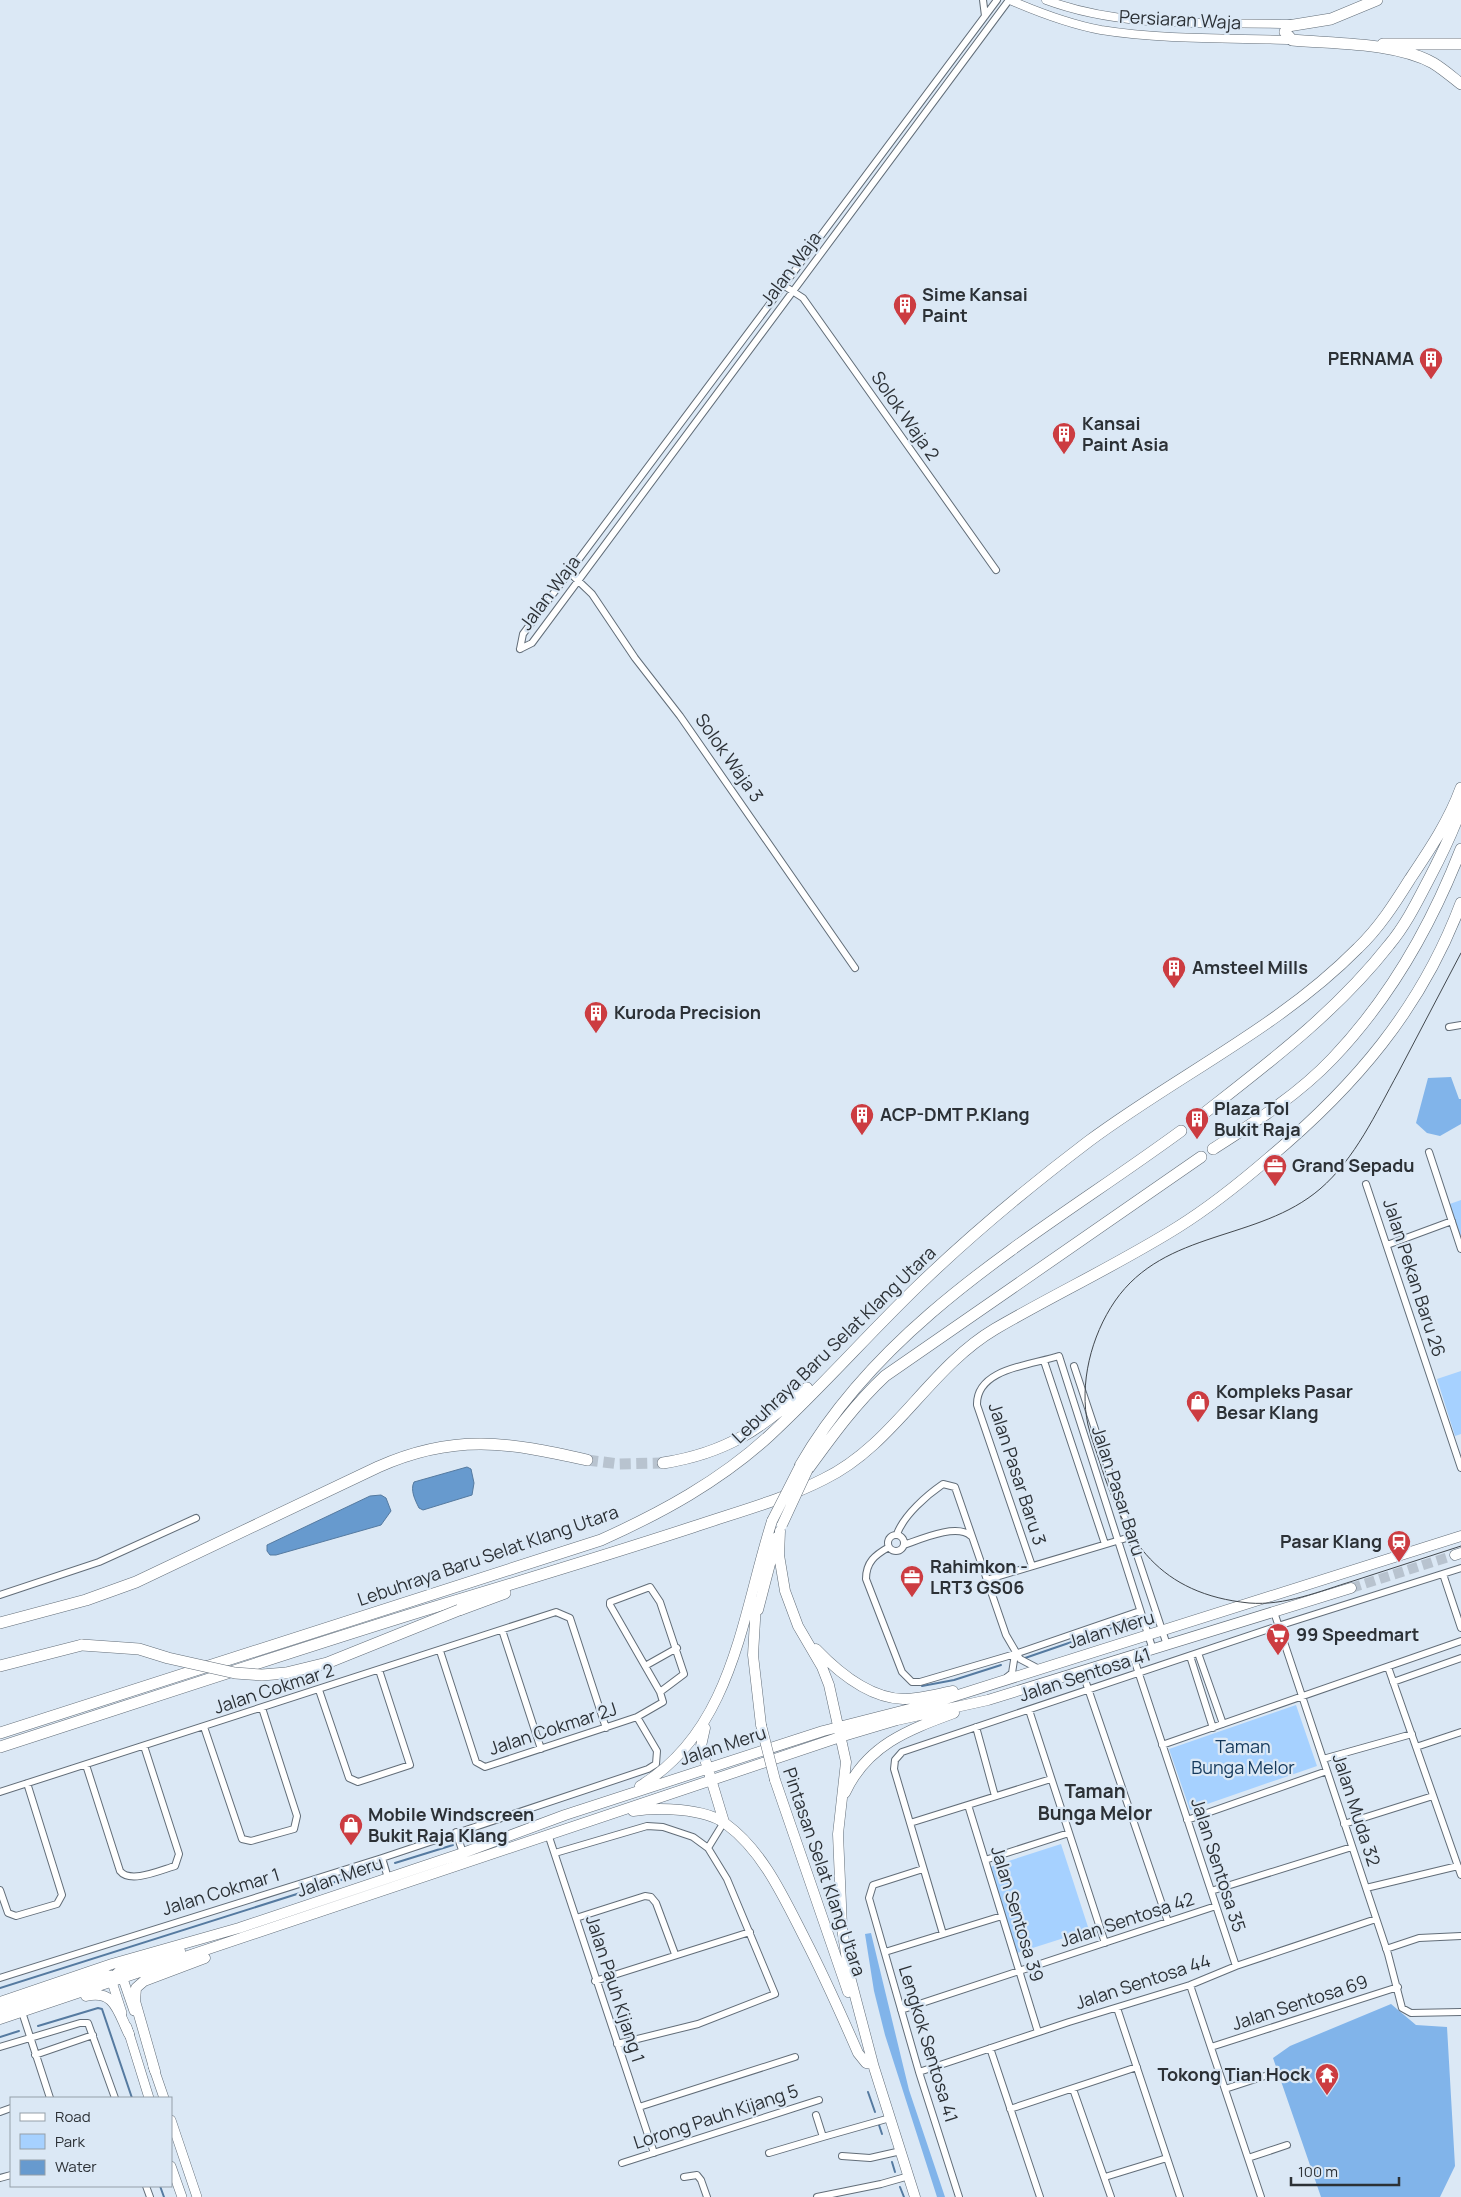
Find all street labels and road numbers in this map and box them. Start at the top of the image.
street label: Persiaran Waja [1118,4,1242,34]
street label: Jalan Waja [754,226,826,311]
street label: Solok Waja 2 [866,366,945,465]
street label: Jalan Waja [513,550,585,635]
street label: Solok Waja 3 [690,708,769,807]
street label: Jalan Pekan Baru 26 [1378,1196,1452,1360]
street label: Lebuhraya Baru Selat Klang Utara [726,1240,940,1448]
street label: Jalan Pasar Baru 3 [984,1399,1052,1548]
street label: Jalan Pasar Baru [1087,1423,1151,1559]
street label: Lebuhraya Baru Selat Klang Utara [354,1499,621,1611]
street label: Jalan Meru [1064,1604,1157,1654]
street label: Jalan Sentosa 41 [1016,1641,1154,1707]
street label: Jalan Cokmar 2 [211,1657,337,1719]
street label: Jalan Cokmar 2J [486,1696,620,1760]
street label: Jalan Meru [676,1720,769,1770]
street label: Jalan Muda 32 [1327,1750,1386,1869]
street label: Pintasan Selat Klang Utara [778,1764,872,1979]
street label: Jalan Sentosa 35 [1186,1795,1252,1935]
street label: Jalan Sentosa 39 [986,1843,1050,1984]
street label: Jalan Meru [293,1850,386,1902]
street label: Jalan Cokmar 1 [159,1862,282,1920]
street label: Jalan Sentosa 42 [1056,1886,1197,1952]
street label: Jalan Pauh Kijang 1 [581,1912,651,2065]
street label: Jalan Sentosa 44 [1072,1948,1213,2014]
street label: Lengkok Sentosa 41 [894,1962,964,2125]
street label: Jalan Sentosa 69 [1229,1969,1371,2035]
street label: Lorong Pauh Kijang 5 [630,2078,801,2154]

